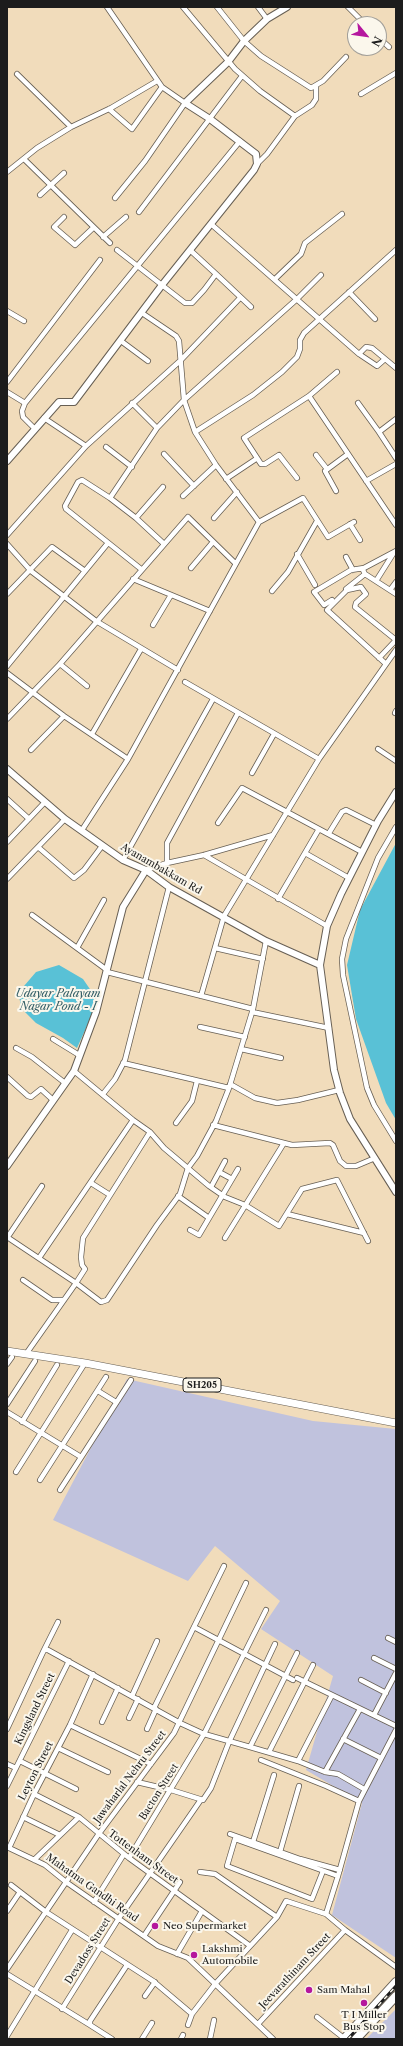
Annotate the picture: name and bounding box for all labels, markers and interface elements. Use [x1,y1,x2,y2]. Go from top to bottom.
north arrow [347,16,387,56]
text: N [368,34,385,49]
street label: Ayanambakkam Rd [118,841,204,897]
water label: Udayar Palayam Nagar Pond - I [16,987,100,1013]
road number: SH205 [183,1378,221,1392]
street label: Kingsland Street [12,1671,58,1747]
street label: Jawaharlal Nehru Street [91,1728,169,1826]
street label: Leyton Street [16,1740,56,1802]
street label: Bacton Street [137,1761,181,1823]
street label: Tottenham Street [106,1828,180,1886]
street label: Mahatma Gandhi Road [44,1852,140,1924]
street label: Devadoss Street [63,1916,113,1986]
place label: Neo Supermarket [163,1920,247,1932]
marker: Neo Supermarket [150,1921,160,1931]
street label: Jeevarathinam Street [257,1931,333,2011]
place label: Lakshmi Automobile [202,1943,258,1966]
marker: Lakshmi Automobile [189,1950,199,1960]
place label: Sam Mahal [317,1984,370,1996]
marker: Sam Mahal [304,1985,314,1995]
marker: T I Miller Bus Stop [359,1998,369,2008]
place label: T I Miller Bus Stop [341,2009,387,2032]

